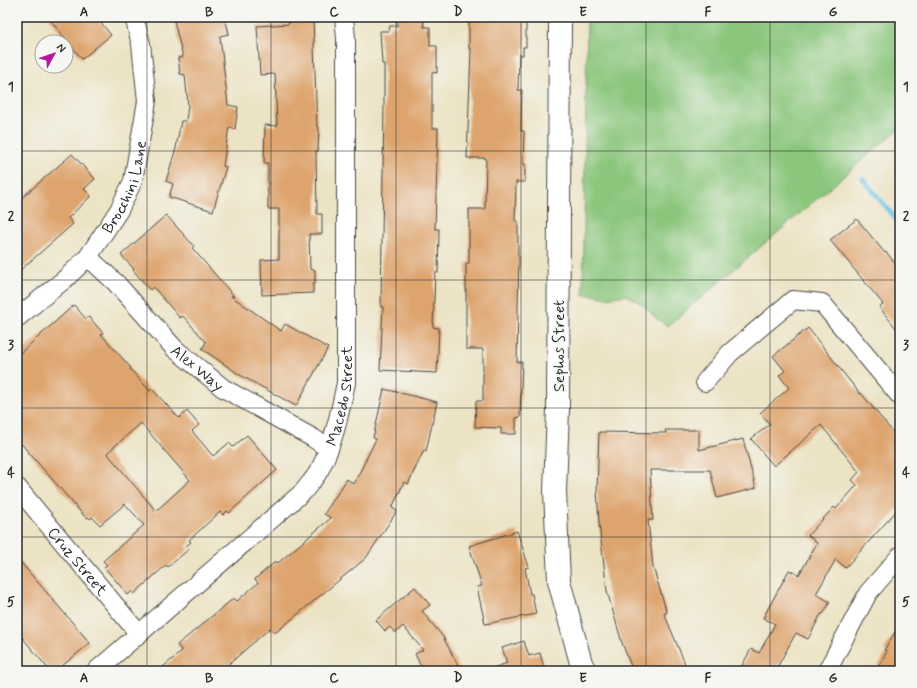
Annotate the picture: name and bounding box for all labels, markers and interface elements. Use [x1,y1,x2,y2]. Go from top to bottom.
text: A [80,4,88,21]
text: B [205,4,214,21]
text: C [329,4,339,21]
text: D [454,4,463,21]
text: E [579,4,587,21]
text: F [705,4,712,21]
text: G [829,4,838,21]
north arrow [34,34,74,74]
text: N [53,41,69,56]
text: 1 [8,79,14,96]
text: 1 [903,79,909,96]
street label: Brocchini Lane [97,139,152,238]
text: 2 [8,208,15,225]
text: 2 [903,208,910,225]
street label: Sephos Street [549,300,570,392]
text: 3 [8,337,14,354]
text: 3 [903,337,909,354]
street label: Alex Way [166,341,228,397]
street label: Macedo Street [322,345,358,449]
text: 4 [7,465,15,482]
text: 4 [902,465,910,482]
street label: Cruz Street [42,523,112,601]
text: 5 [7,594,15,611]
text: 5 [902,594,910,611]
text: A [80,670,88,687]
text: B [205,670,214,687]
text: C [329,670,339,687]
text: D [454,670,463,687]
text: E [579,670,587,687]
text: F [705,670,712,687]
text: G [829,670,838,687]

